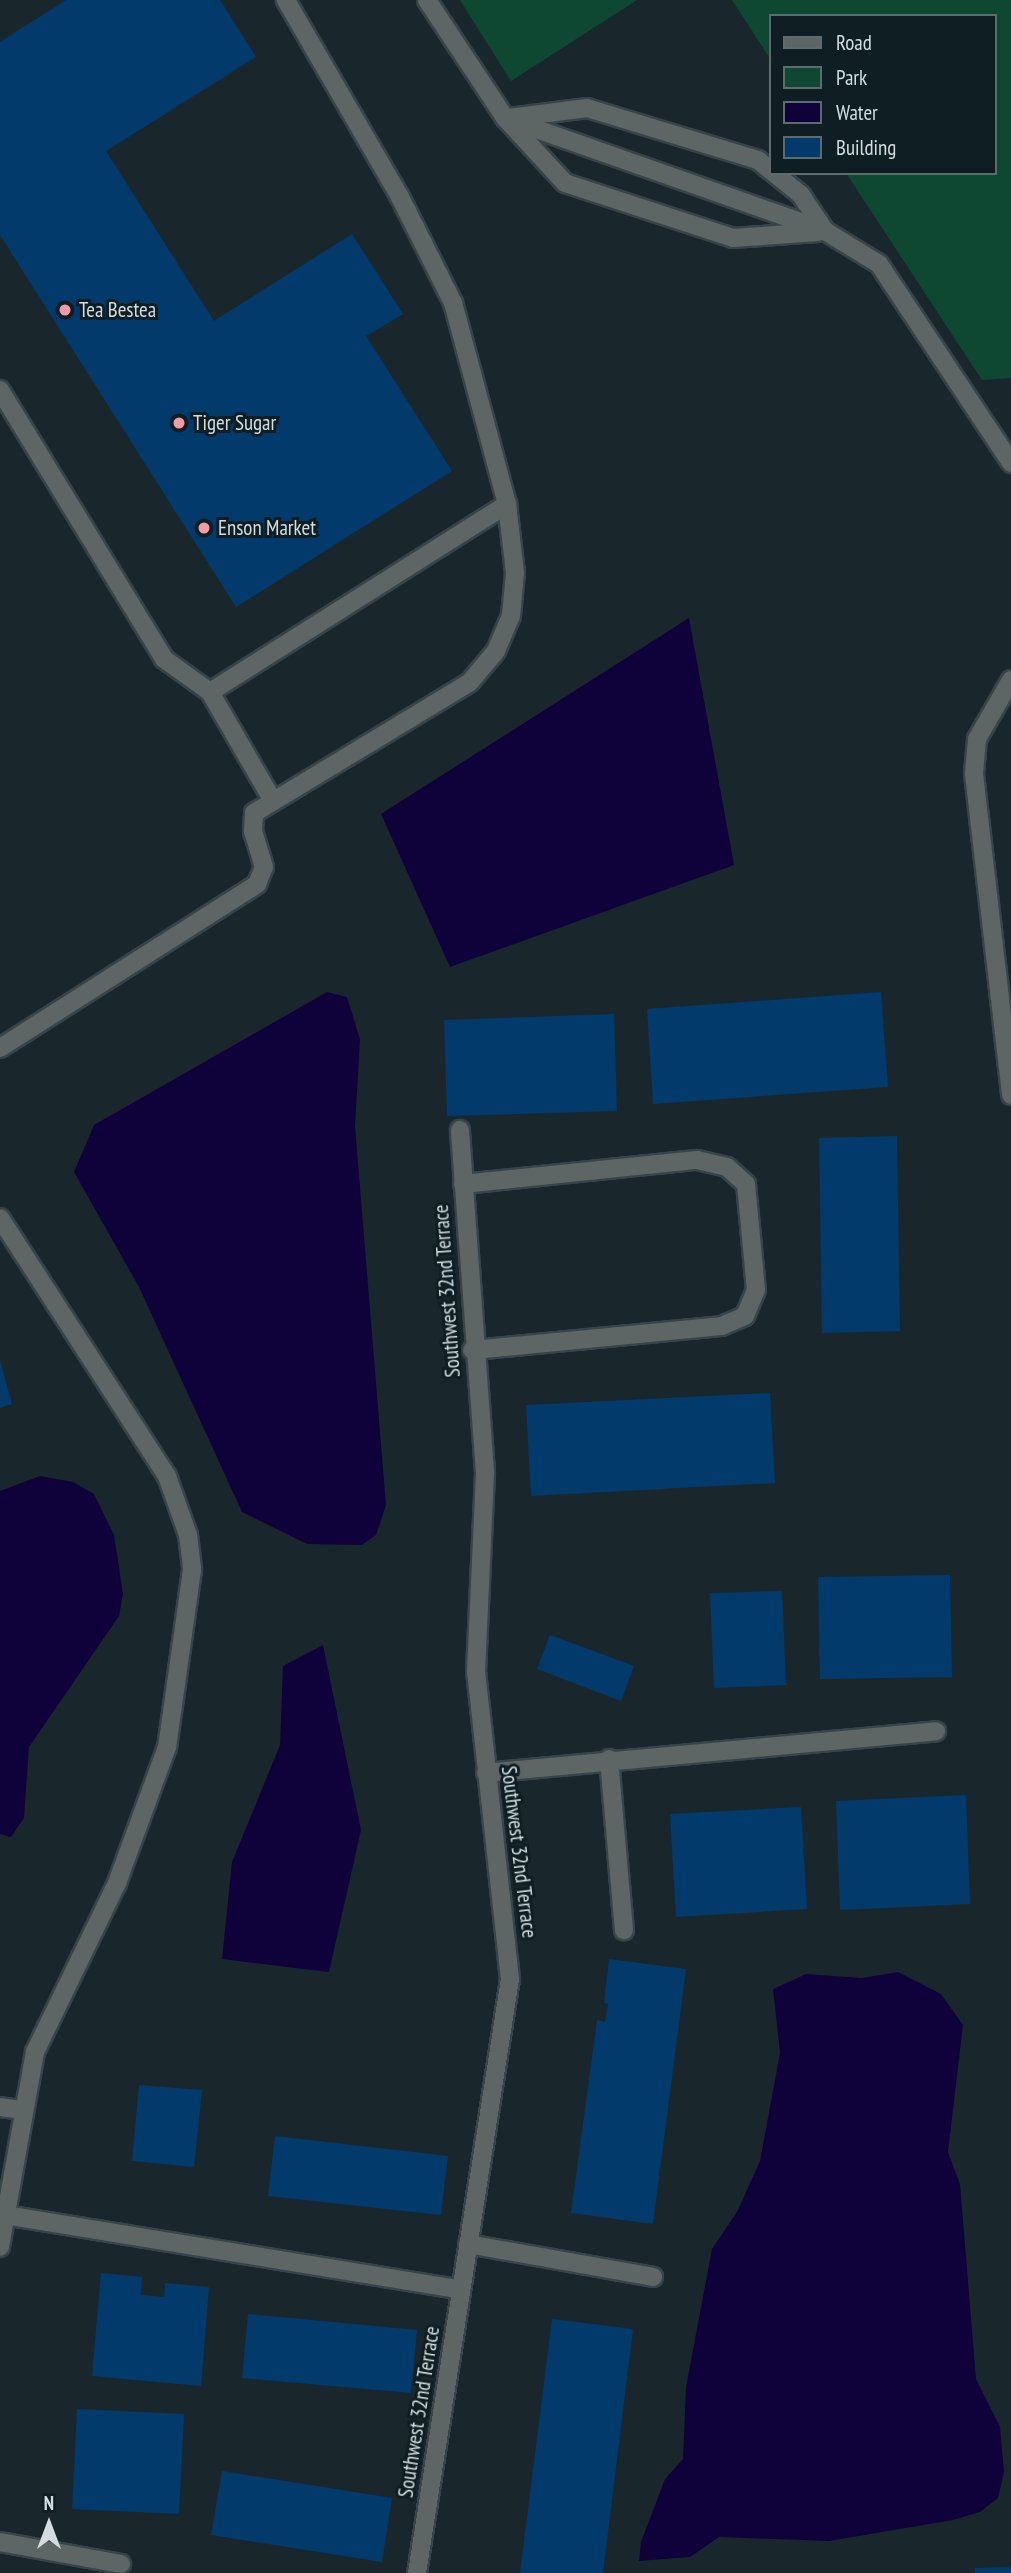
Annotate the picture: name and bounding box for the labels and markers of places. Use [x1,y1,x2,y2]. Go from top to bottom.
place label: Tea Bestea [79,297,156,323]
marker: Tea Bestea [57,302,73,318]
place label: Tiger Sugar [193,410,276,436]
marker: Tiger Sugar [171,415,187,431]
place label: Enson Market [218,515,316,541]
marker: Enson Market [196,520,212,536]

